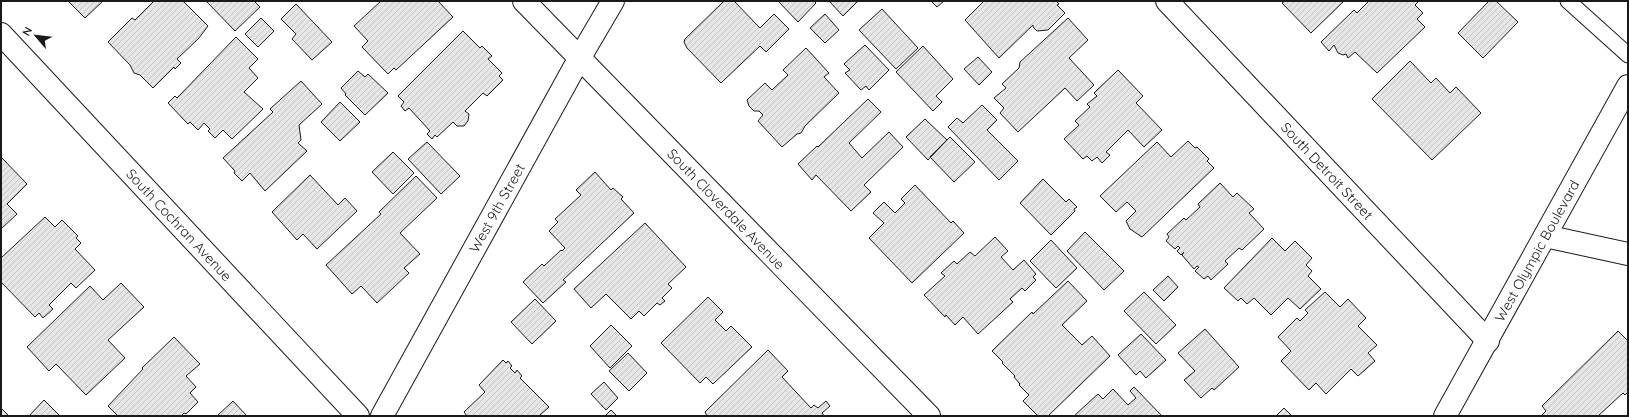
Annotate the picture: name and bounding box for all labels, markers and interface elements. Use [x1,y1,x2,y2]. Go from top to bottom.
north arrow [16,16,56,56]
text: N [19,24,35,38]
street label: South Detroit Street [1277,118,1377,224]
street label: South Cloverdale Avenue [663,145,789,273]
street label: West 9th Street [465,160,529,256]
street label: South Cochran Avenue [122,165,236,285]
street label: West Olympic Boulevard [1491,177,1583,325]

